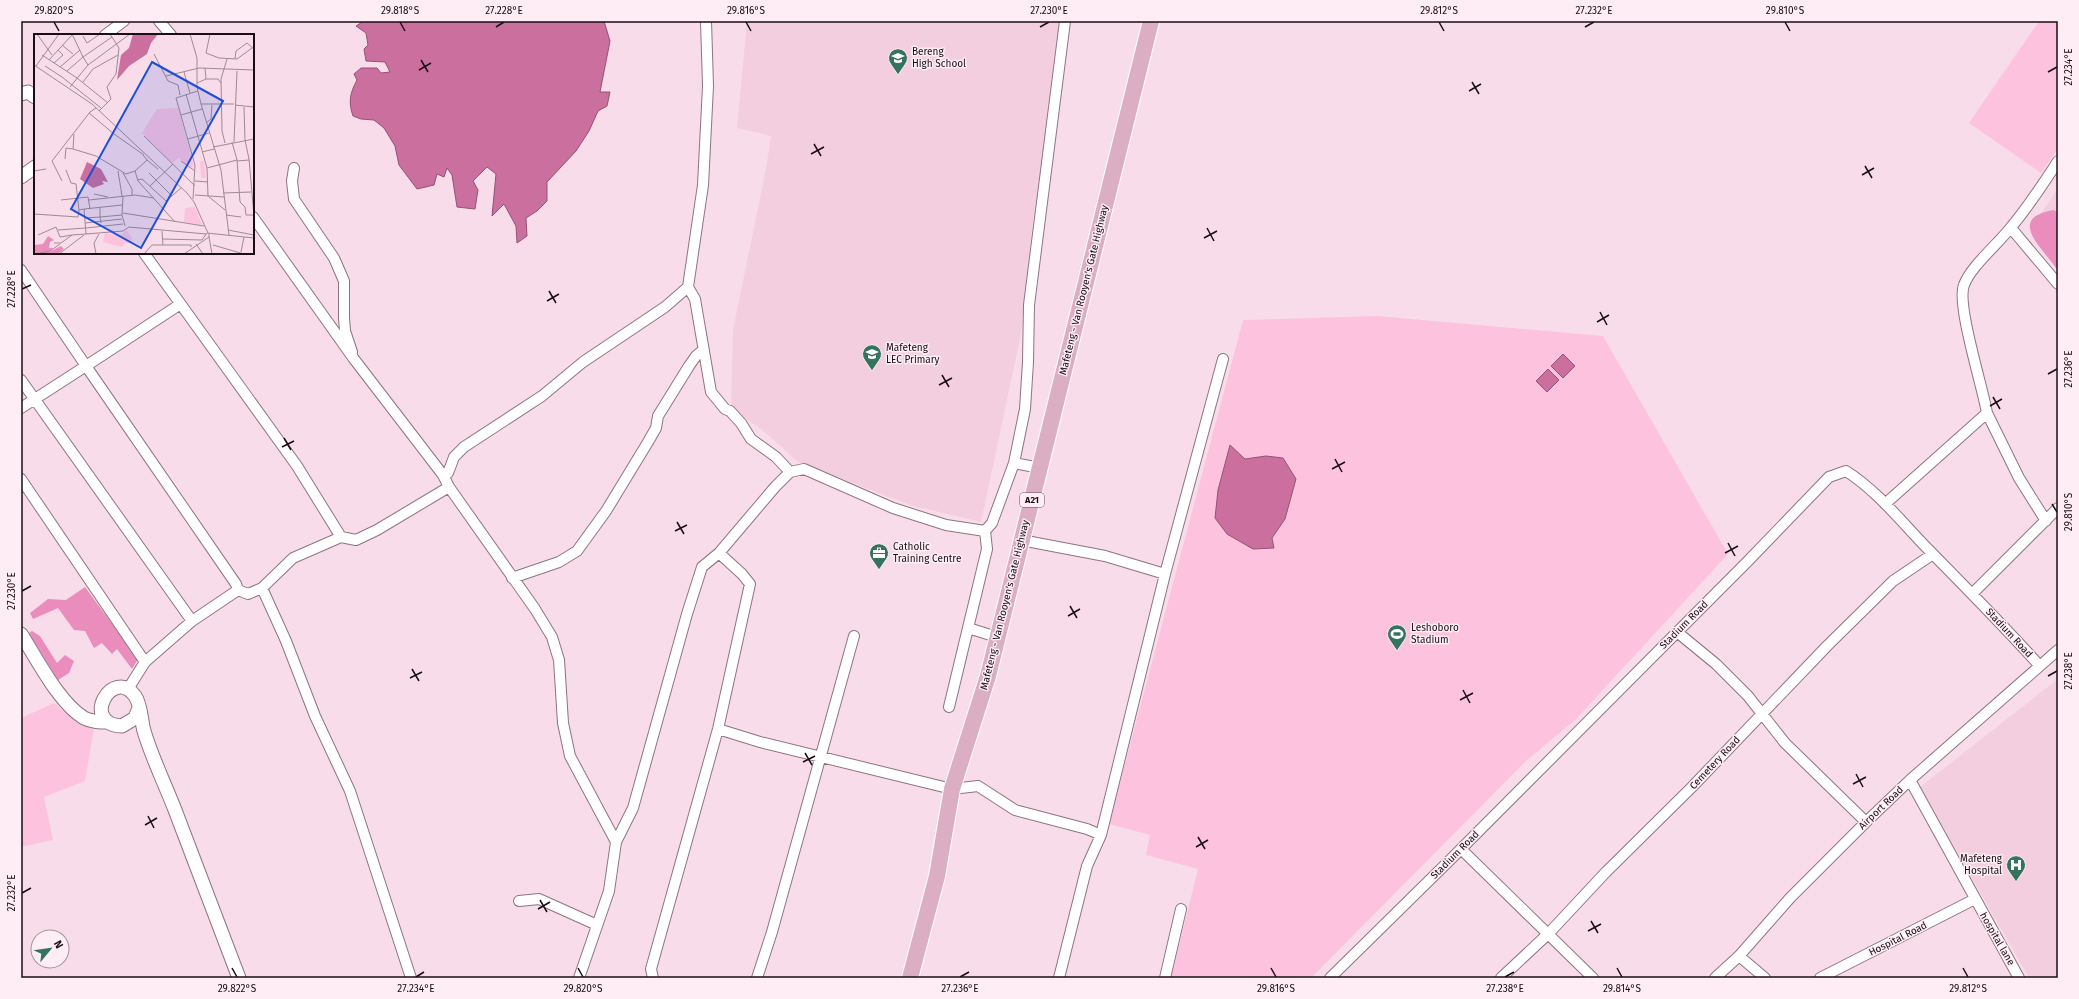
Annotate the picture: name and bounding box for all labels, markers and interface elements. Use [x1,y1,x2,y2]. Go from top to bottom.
text: 29.820°S [34,5,74,17]
text: 29.818°S [381,5,420,17]
text: 27.228°E [485,5,523,17]
text: 29.816°S [727,5,766,17]
text: 27.230°E [1030,5,1068,17]
text: 29.812°S [1420,5,1458,17]
text: 27.232°E [1575,5,1613,17]
text: 29.810°S [1766,5,1805,17]
inset map [34,34,254,254]
place label: Bereng High School [912,46,966,70]
school or university icon: Bereng High School [887,47,909,75]
text: 27.234°E [2063,48,2075,86]
street label: Mafeteng - Van Rooyen's Gate Highway [1057,204,1111,376]
text: 27.228°E [6,270,18,308]
place label: Mafeteng LEC Primary [886,342,940,366]
school or university icon: Mafeteng LEC Primary [861,343,883,371]
text: 27.236°E [2063,350,2075,388]
text: 29.810°S [2063,492,2075,531]
road number: A21 [1020,493,1044,507]
street label: Mafeteng - Van Rooyen's Gate Highway [978,519,1032,691]
place label: Catholic Training Centre [893,541,961,565]
office icon: Catholic Training Centre [868,542,890,570]
text: 27.230°E [6,572,18,610]
street label: Stadium Road [1657,598,1711,652]
street label: Stadium Road [1983,606,2035,660]
place label: Leshoboro Stadium [1411,622,1459,646]
sports icon: Leshoboro Stadium [1386,623,1408,651]
text: 27.238°E [2063,652,2075,690]
street label: Cemetery Road [1687,734,1743,792]
street label: Airport Road [1856,784,1906,832]
street label: Stadium Road [1428,828,1482,882]
place label: Mafeteng Hospital [1960,853,2003,877]
hospital icon: Mafeteng Hospital [2005,854,2027,882]
text: 27.232°E [6,874,18,912]
street label: hospital lane [1977,910,2017,968]
street label: Hospital Road [1867,919,1929,959]
north arrow [30,929,70,969]
text: N [51,938,66,951]
text: 29.822°S [218,983,257,995]
text: 27.234°E [397,983,435,995]
text: 29.820°S [563,983,603,995]
text: 27.236°E [941,983,979,995]
text: 29.816°S [1257,983,1296,995]
text: 27.238°E [1486,983,1524,995]
text: 29.814°S [1603,983,1642,995]
text: 29.812°S [1949,983,1987,995]

